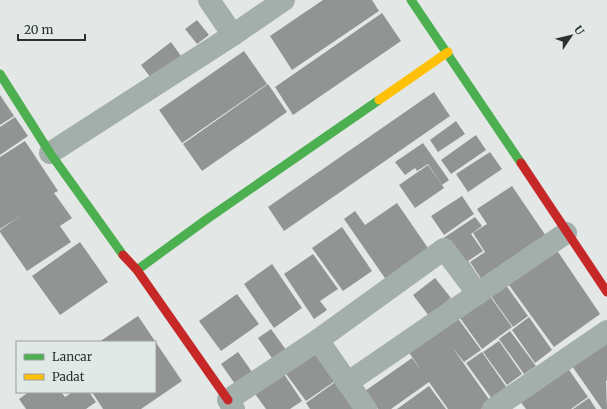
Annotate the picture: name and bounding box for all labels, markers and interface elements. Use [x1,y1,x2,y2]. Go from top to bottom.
scale bar [18,16,85,42]
north arrow [551,16,591,56]
text: 20 m [24,22,53,37]
text: U [571,23,588,38]
legend [16,341,156,393]
text: Lancar [52,349,93,364]
text: Padat [52,369,85,384]

